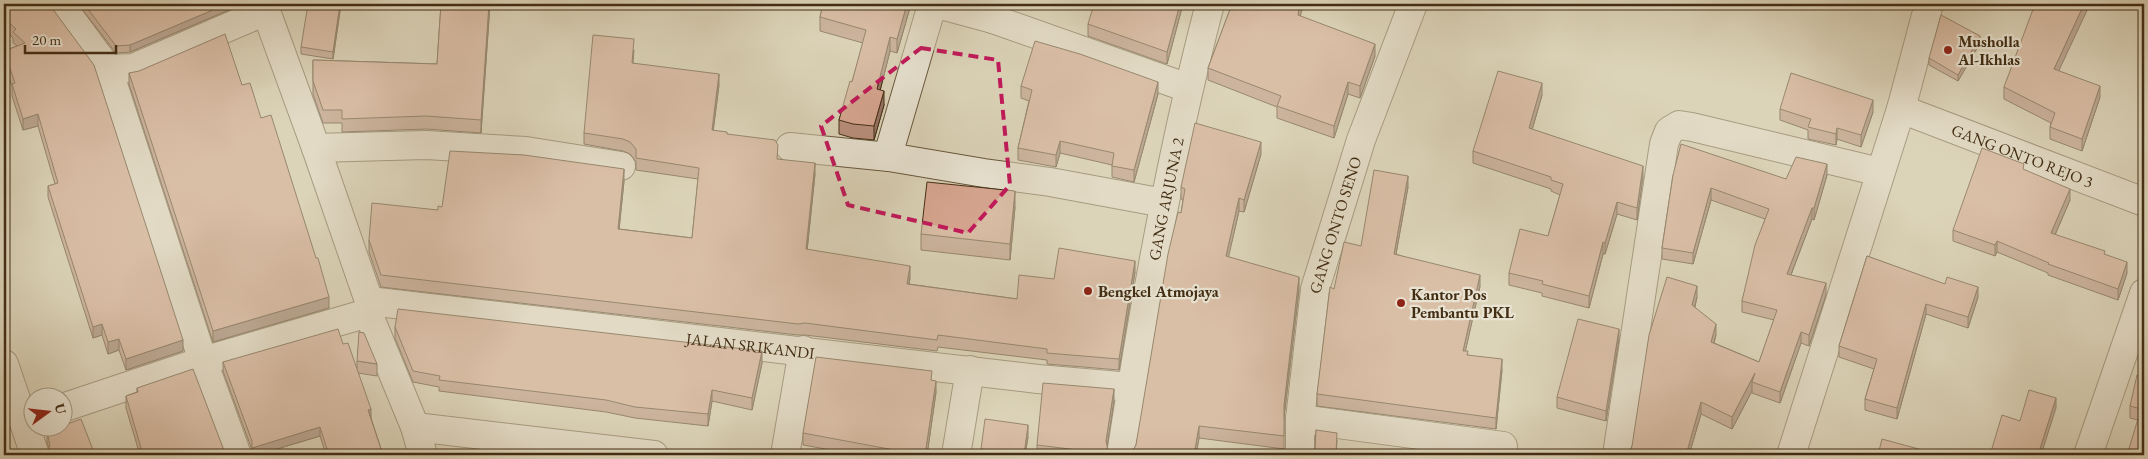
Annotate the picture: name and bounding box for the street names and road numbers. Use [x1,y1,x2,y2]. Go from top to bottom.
street label: GANG ONTO REJO 3 [1949,119,2097,192]
street label: GANG ARJUNA 2 [1143,135,1188,262]
street label: GANG ONTO SENO [1304,154,1366,296]
street label: JALAN SRIKANDI [683,327,816,363]

